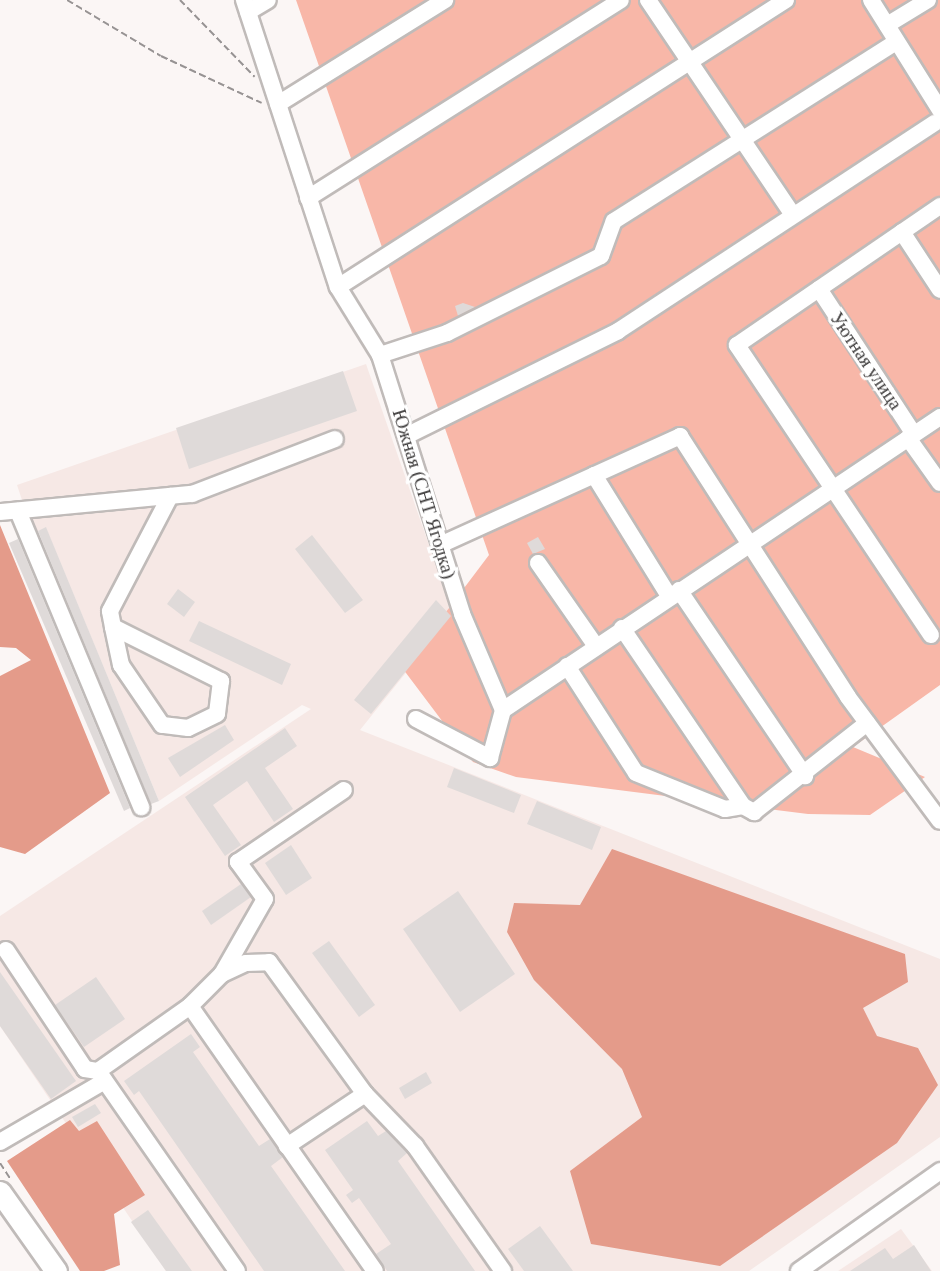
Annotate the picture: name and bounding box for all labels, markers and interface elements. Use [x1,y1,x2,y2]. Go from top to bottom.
street label: Уютная улица [825,308,907,414]
street label: Южная (СНТ Ягодка) [387,406,461,582]

